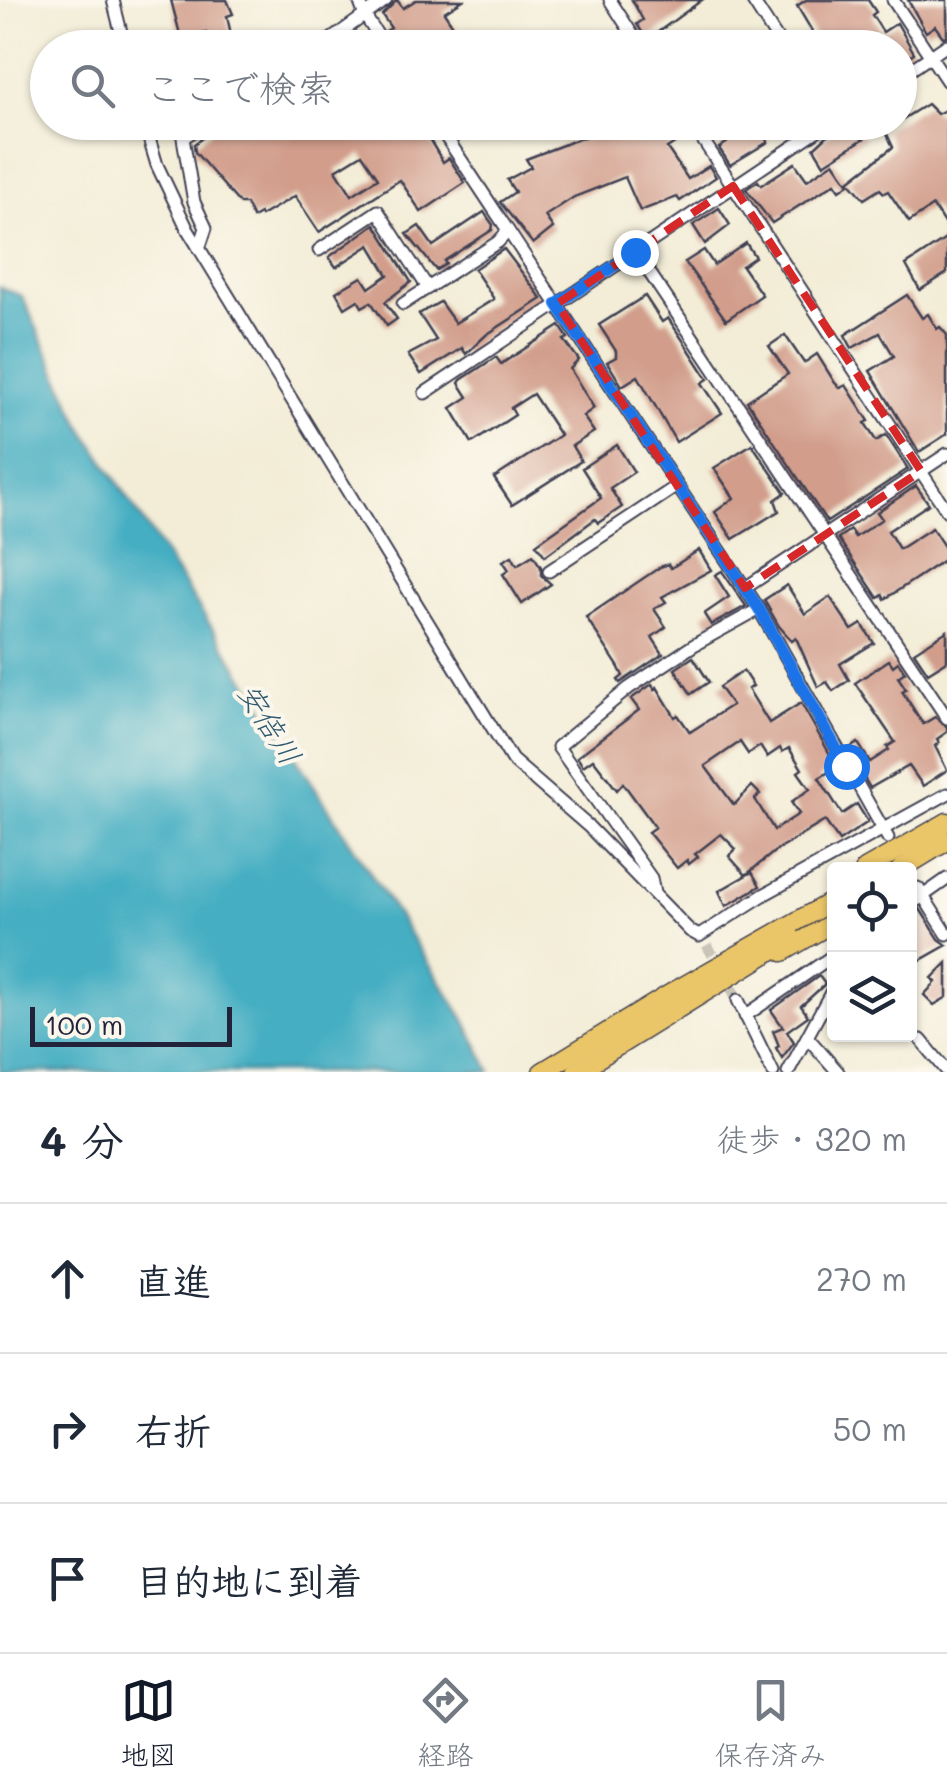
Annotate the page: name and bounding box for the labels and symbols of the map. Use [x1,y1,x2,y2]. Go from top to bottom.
route end [613,230,659,276]
water label: 安倍川 [230,674,312,772]
route start [824,744,870,790]
scale bar [30,1002,232,1046]

